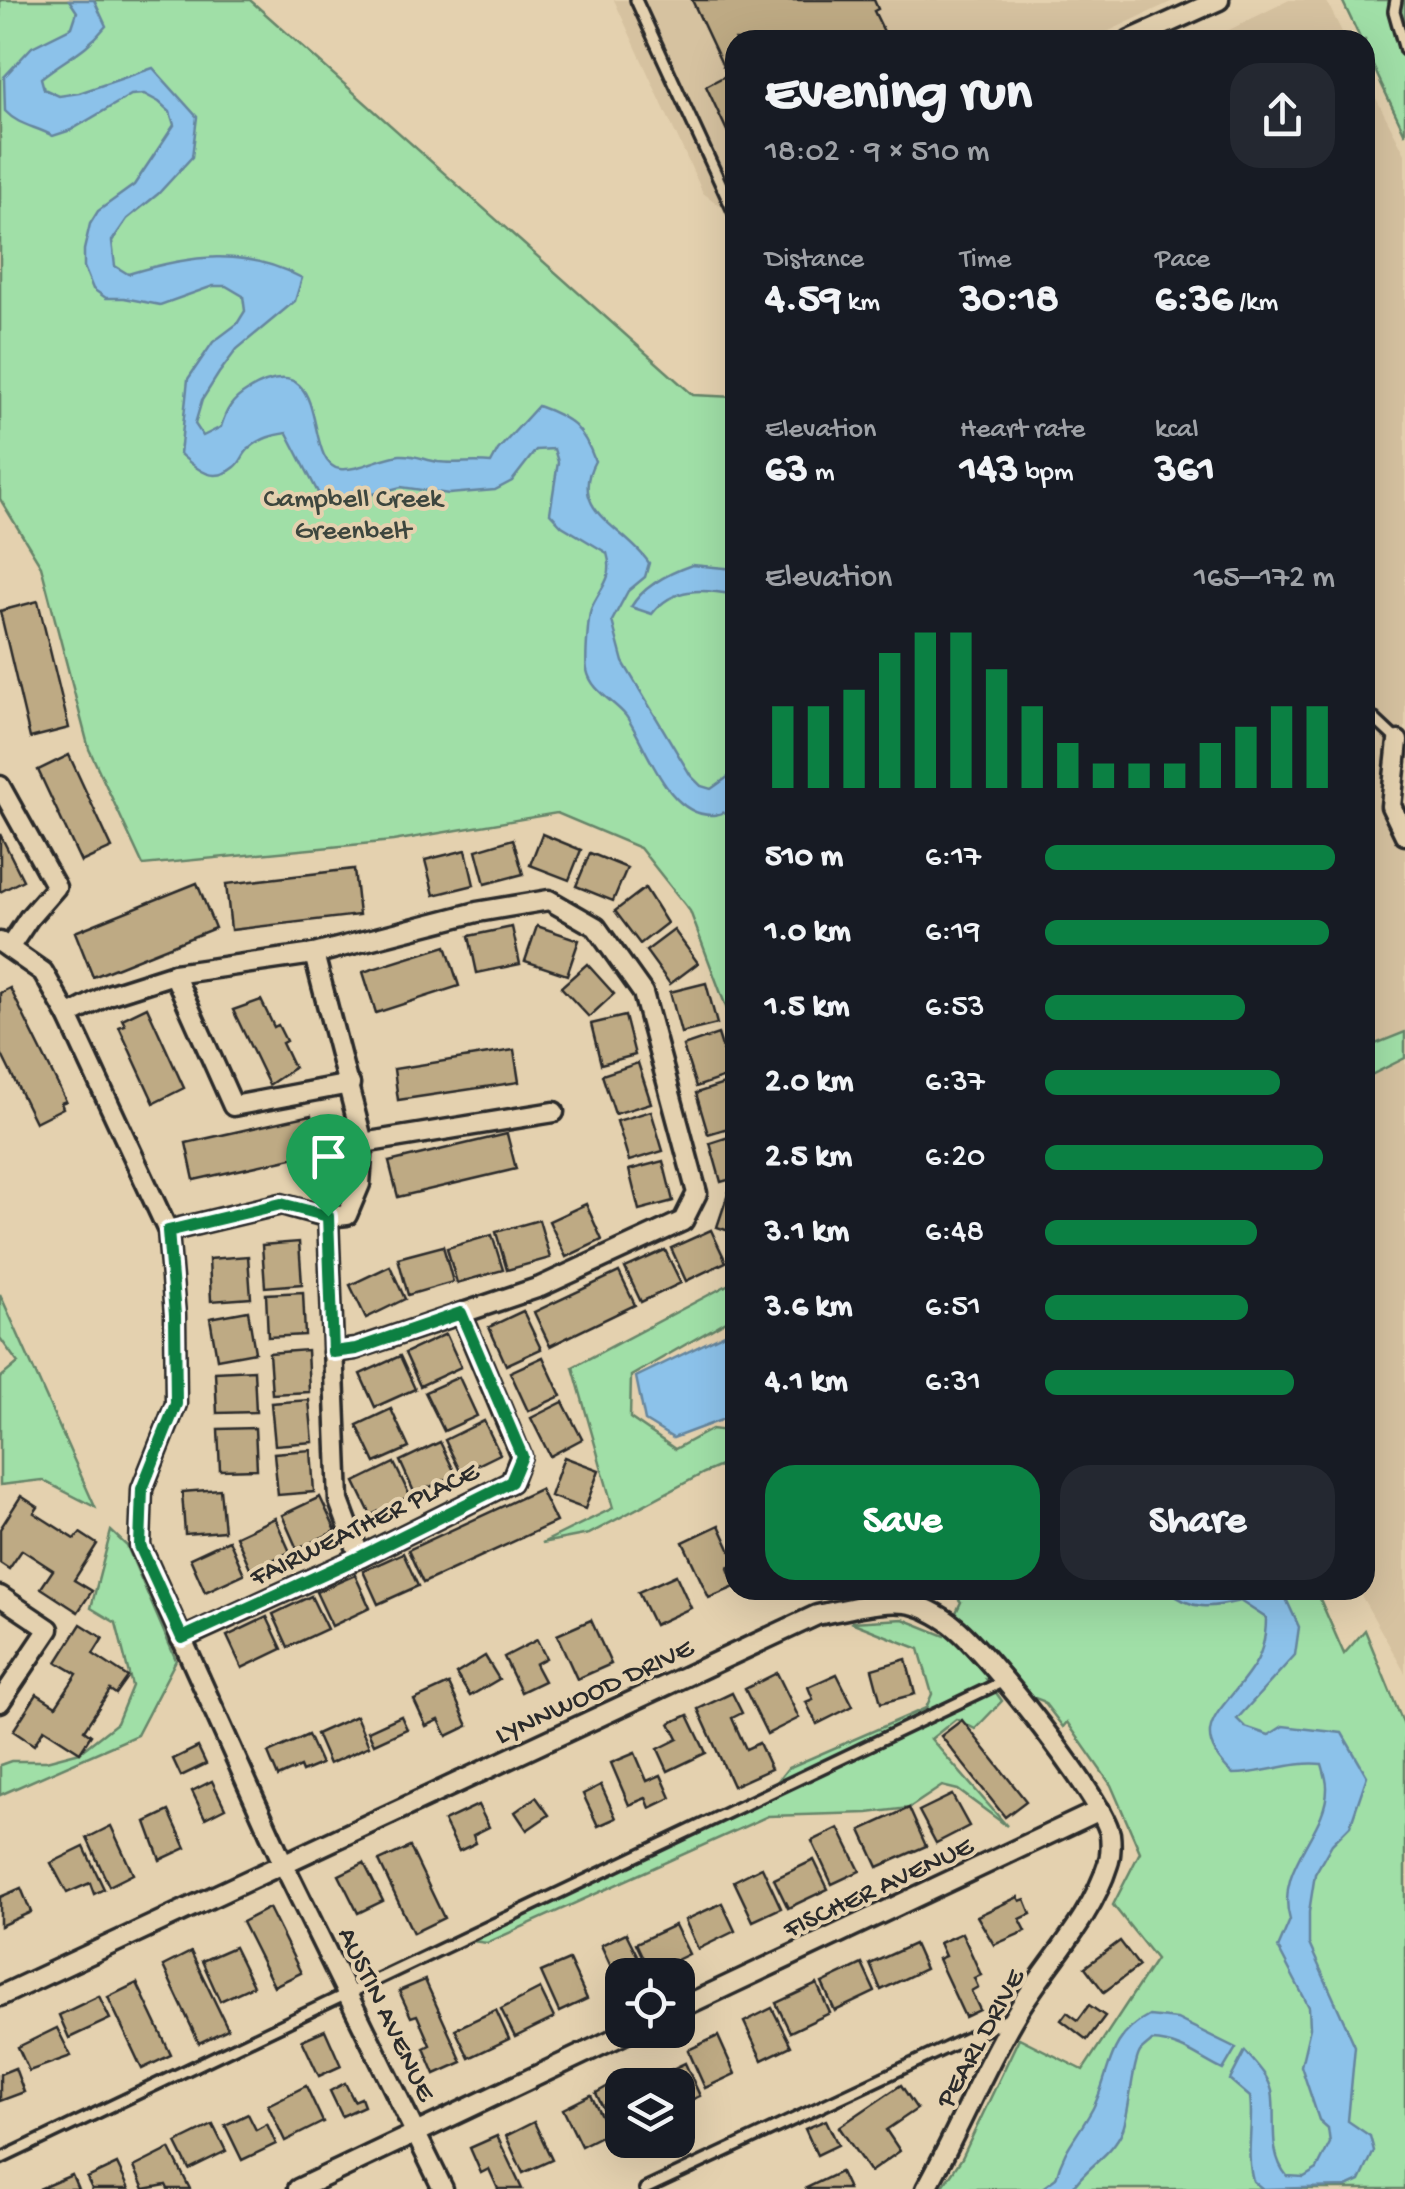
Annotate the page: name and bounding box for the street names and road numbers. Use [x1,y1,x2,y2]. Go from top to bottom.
street label: FAIRWEATHER PLACE [244,1456,486,1596]
street label: LYNNWOOD DRIVE [491,1632,701,1753]
street label: FISCHER AVENUE [778,1830,980,1948]
street label: AUSTIN AVENUE [329,1923,442,2109]
street label: PEARL DRIVE [930,1963,1034,2115]

